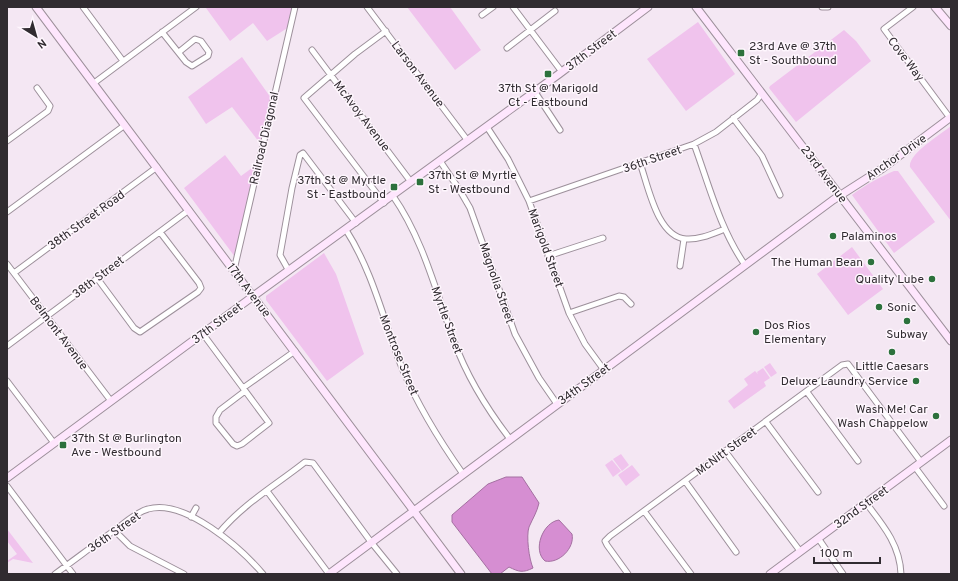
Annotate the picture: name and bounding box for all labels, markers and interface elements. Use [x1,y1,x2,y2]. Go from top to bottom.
north arrow [16,16,56,56]
street label: 37th Street [563,26,620,75]
street label: Cove Way [883,34,927,85]
text: N [34,35,49,51]
street label: Larson Avenue [387,38,447,111]
place label: 23rd Ave @ 37th St - Southbound [749,39,837,69]
marker: 23rd Ave @ 37th St - Southbound [736,48,746,58]
marker: 37th St @ Marigold Ct - Eastbound [543,69,553,79]
street label: McAvoy Avenue [329,78,393,155]
place label: 37th St @ Marigold Ct - Eastbound [498,81,598,111]
street label: Railroad Diagonal [246,90,283,186]
street label: Anchor Drive [863,131,930,185]
street label: 36th Street [621,142,684,177]
street label: 23rd Avenue [796,143,850,207]
place label: 37th St @ Myrtle St - Westbound [428,168,517,198]
place label: 37th St @ Myrtle St - Eastbound [297,173,386,203]
marker: 37th St @ Myrtle St - Westbound [415,177,425,187]
marker: 37th St @ Myrtle St - Eastbound [389,182,399,192]
street label: 38th Street Road [45,187,128,254]
street label: Marigold Street [523,207,567,290]
place label: Palaminos [841,229,897,245]
marker: Palaminos [828,231,838,241]
street label: Magnolia Street [475,241,517,326]
street label: 38th Street [69,253,128,303]
place label: The Human Bean [771,255,863,271]
marker: The Human Bean [866,257,876,267]
street label: 17th Avenue [223,260,274,321]
place label: Quality Lube [856,272,924,288]
marker: Quality Lube [927,274,937,284]
street label: Myrtle Street [426,284,466,356]
street label: Belmont Avenue [25,294,91,374]
street label: 37th Street [189,299,246,348]
place label: Sonic [887,300,916,316]
marker: Sonic [874,302,884,312]
street label: Montrose Street [375,313,422,398]
marker: Subway [902,316,912,326]
place label: Dos Rios Elementary [764,318,826,348]
marker: Dos Rios Elementary [751,327,761,337]
place label: Subway [886,327,928,343]
marker: Little Caesars [887,347,897,357]
place label: Little Caesars [855,359,929,375]
street label: 34th Street [555,360,614,409]
place label: Deluxe Laundry Service [781,374,908,390]
marker: Deluxe Laundry Service [911,376,921,386]
place label: Wash Me! Car Wash Chappelow [837,402,928,432]
marker: Wash Me! Car Wash Chappelow [931,411,941,421]
street label: McNitt Street [693,424,760,479]
place label: 37th St @ Burlington Ave - Westbound [71,431,182,461]
marker: 37th St @ Burlington Ave - Westbound [58,440,68,450]
street label: 32nd Street [831,483,892,533]
street label: 36th Street [85,509,144,557]
scale bar [814,539,880,565]
text: 100 m [820,546,853,562]

